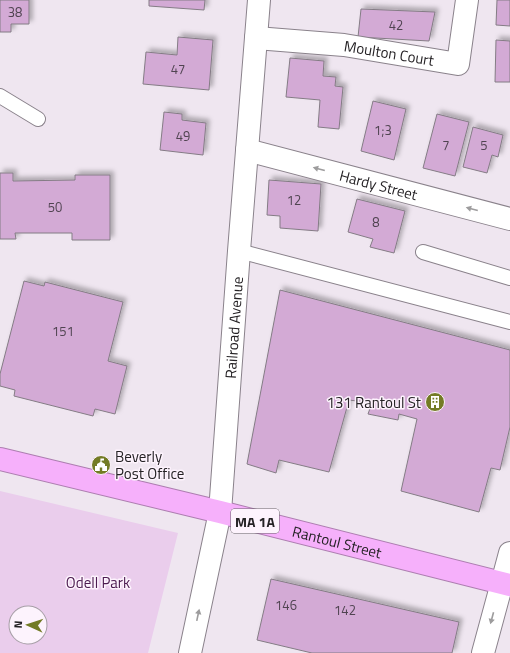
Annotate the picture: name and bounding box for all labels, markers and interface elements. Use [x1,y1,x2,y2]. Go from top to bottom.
house number: 38 [8,2,22,22]
house number: 42 [389,15,403,35]
street label: Moulton Court [342,34,437,71]
house number: 47 [171,59,185,79]
house number: 1;3 [374,120,392,140]
house number: 49 [176,126,190,146]
house number: 7 [442,135,450,155]
house number: 5 [480,135,488,155]
street label: Hardy Street [337,163,421,206]
one-way arrow [313,166,325,172]
house number: 12 [287,190,301,210]
house number: 50 [48,197,62,217]
one-way arrow [466,206,479,212]
house number: 8 [372,212,380,232]
street label: Railroad Avenue [218,276,249,379]
house number: 151 [52,321,74,341]
place label: 131 Rantoul St [327,391,422,414]
building icon: 131 Rantoul St [424,391,446,413]
place label: Beverly Post Office [115,445,184,485]
public building icon: Beverly Post Office [90,454,112,476]
road number: MA 1A [231,509,279,533]
street label: Rantoul Street [290,519,385,564]
park label: Odell Park [66,571,130,594]
house number: 146 [275,595,297,615]
house number: 142 [334,600,356,620]
north arrow [8,605,48,645]
one-way arrow [195,609,201,621]
one-way arrow [489,612,495,624]
text: N [10,620,26,629]

